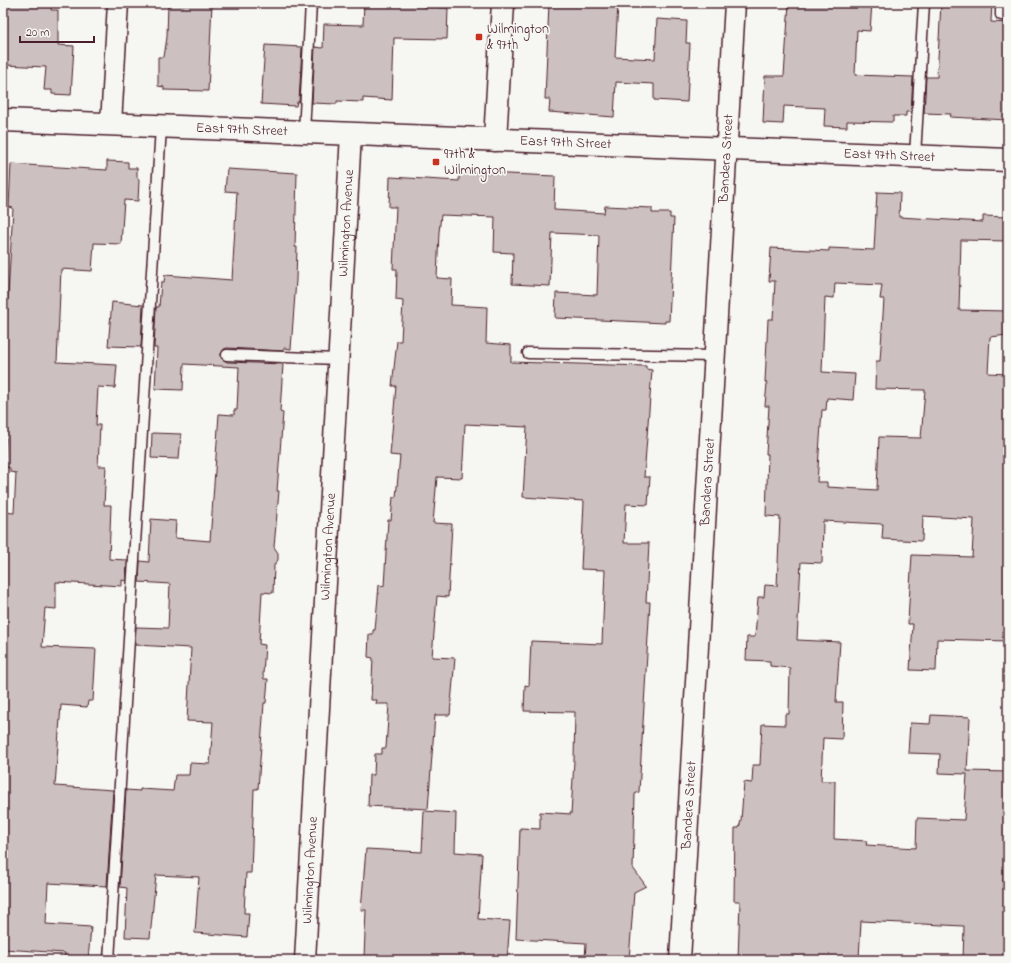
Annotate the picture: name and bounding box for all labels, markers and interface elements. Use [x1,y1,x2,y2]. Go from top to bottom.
scale bar [20,18,94,44]
place label: Wilmington & 97th [487,19,549,56]
text: 20 m [26,24,49,42]
marker: Wilmington & 97th [474,32,484,42]
street label: Bandera Street [713,113,739,204]
street label: East 97th Street [196,117,288,142]
street label: East 97th Street [519,130,612,155]
street label: East 97th Street [843,143,936,168]
place label: 97th & Wilmington [444,144,506,182]
marker: 97th & Wilmington [431,157,441,167]
street label: Wilmington Avenue [333,168,360,277]
street label: Bandera Street [694,437,721,528]
street label: Wilmington Avenue [315,492,342,601]
street label: Bandera Street [676,760,702,851]
street label: Wilmington Avenue [297,815,324,924]

